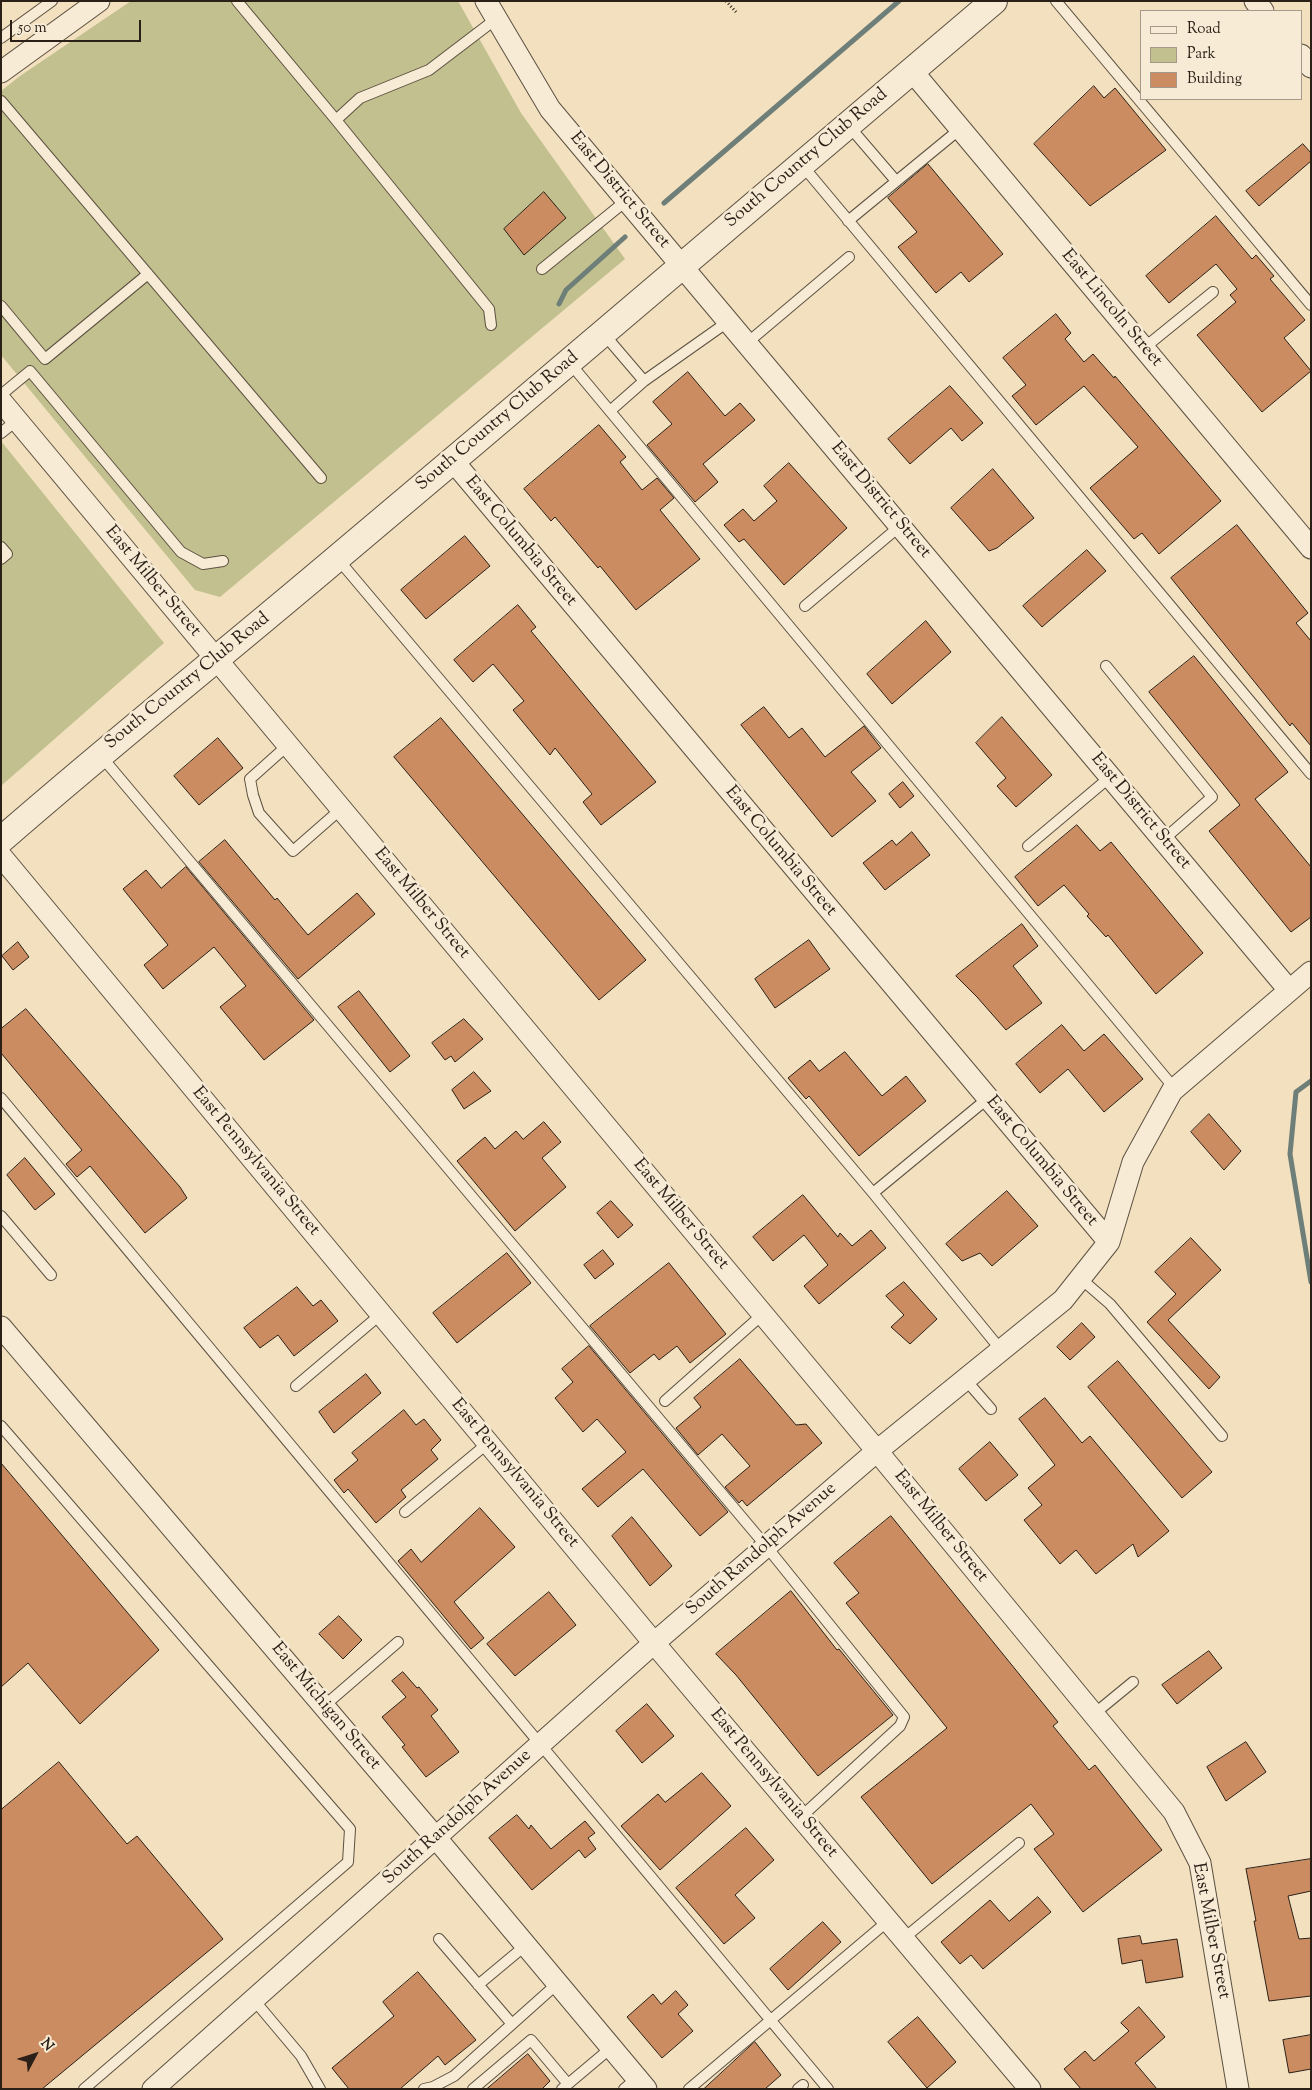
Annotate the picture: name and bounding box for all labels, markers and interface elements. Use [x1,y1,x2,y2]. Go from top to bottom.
scale bar [12,10,144,42]
legend [1140,10,1302,100]
text: 50 m [18,18,47,39]
text: Road [1187,19,1221,40]
text: Park [1187,44,1216,65]
text: Building [1187,69,1242,90]
street label: South Country Club Road [721,85,893,233]
street label: East District Street [564,128,674,254]
street label: East Lincoln Street [1056,246,1166,372]
street label: South Country Club Road [412,348,584,496]
street label: East District Street [825,438,935,564]
street label: East Columbia Street [459,472,581,612]
street label: East Milber Street [99,522,205,642]
street label: South Country Club Road [101,609,275,755]
street label: East District Street [1085,749,1195,875]
street label: East Columbia Street [719,782,841,922]
street label: East Milber Street [368,844,474,964]
street label: East Pennsylvania Street [186,1083,324,1241]
street label: East Columbia Street [980,1092,1102,1232]
street label: East Milber Street [627,1155,733,1275]
street label: East Pennsylvania Street [445,1395,583,1553]
street label: East Milber Street [888,1466,992,1588]
street label: South Randolph Avenue [682,1479,842,1621]
street label: East Michigan Street [265,1639,385,1775]
street label: East Pennsylvania Street [704,1705,842,1863]
street label: South Randolph Avenue [379,1746,537,1890]
street label: East Milber Street [1186,1861,1234,2001]
north arrow [10,2030,60,2080]
text: N [35,2035,58,2056]

